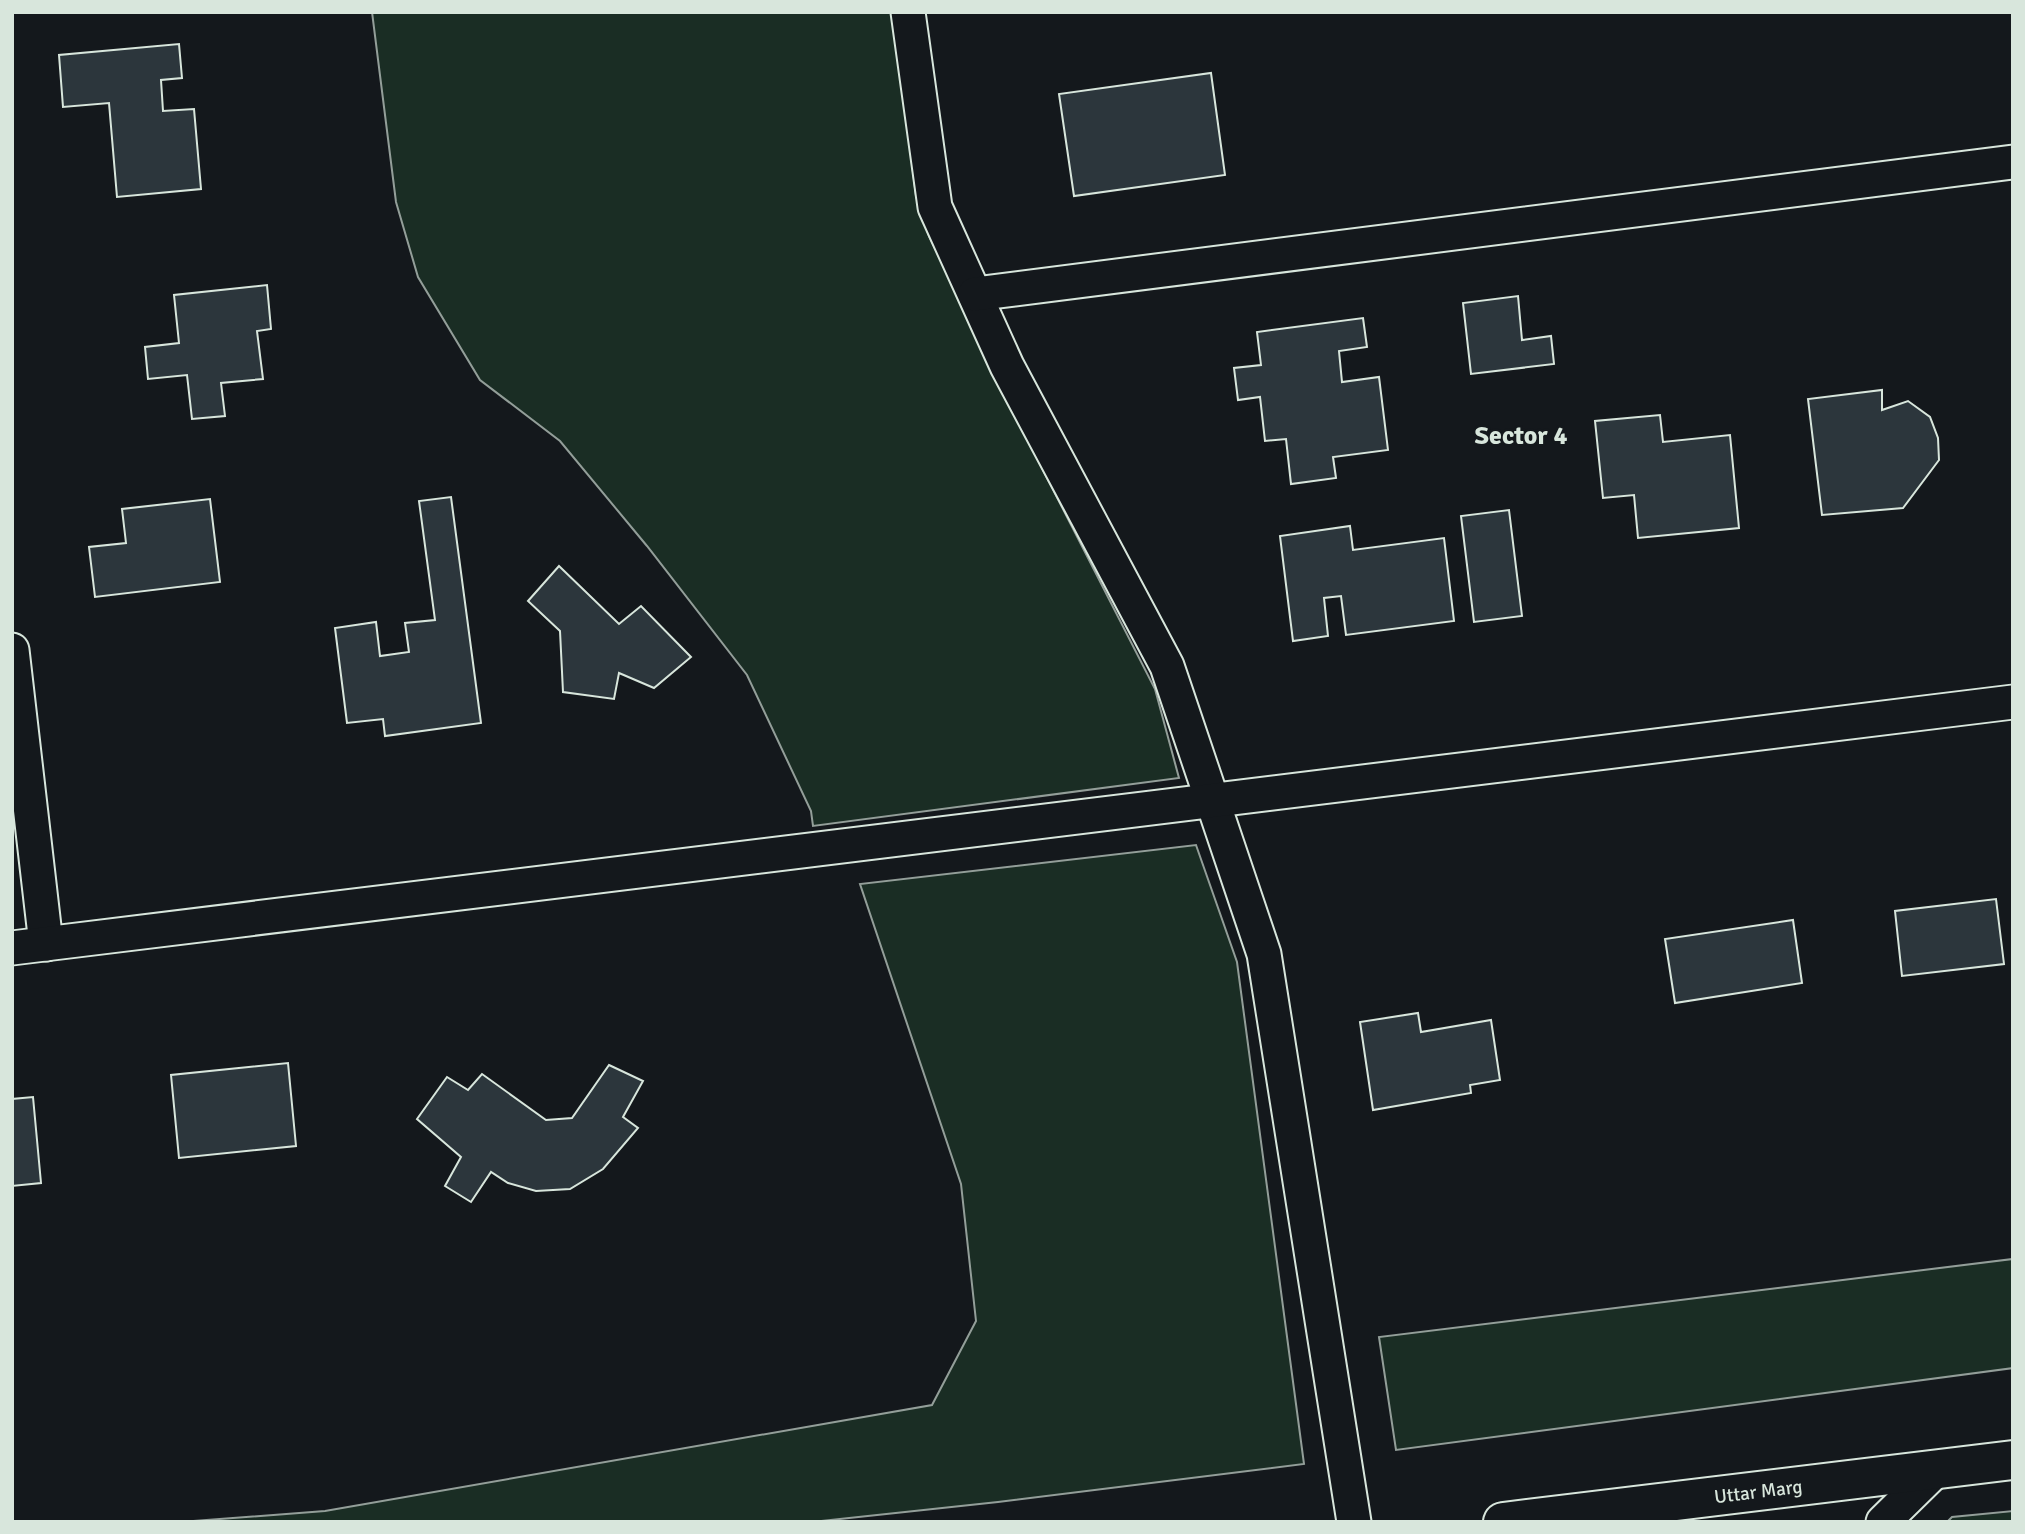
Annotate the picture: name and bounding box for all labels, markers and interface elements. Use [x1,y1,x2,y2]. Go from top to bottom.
district label: Sector 4 [1475,420,1567,452]
street label: Uttar Marg [1713,1475,1804,1509]

